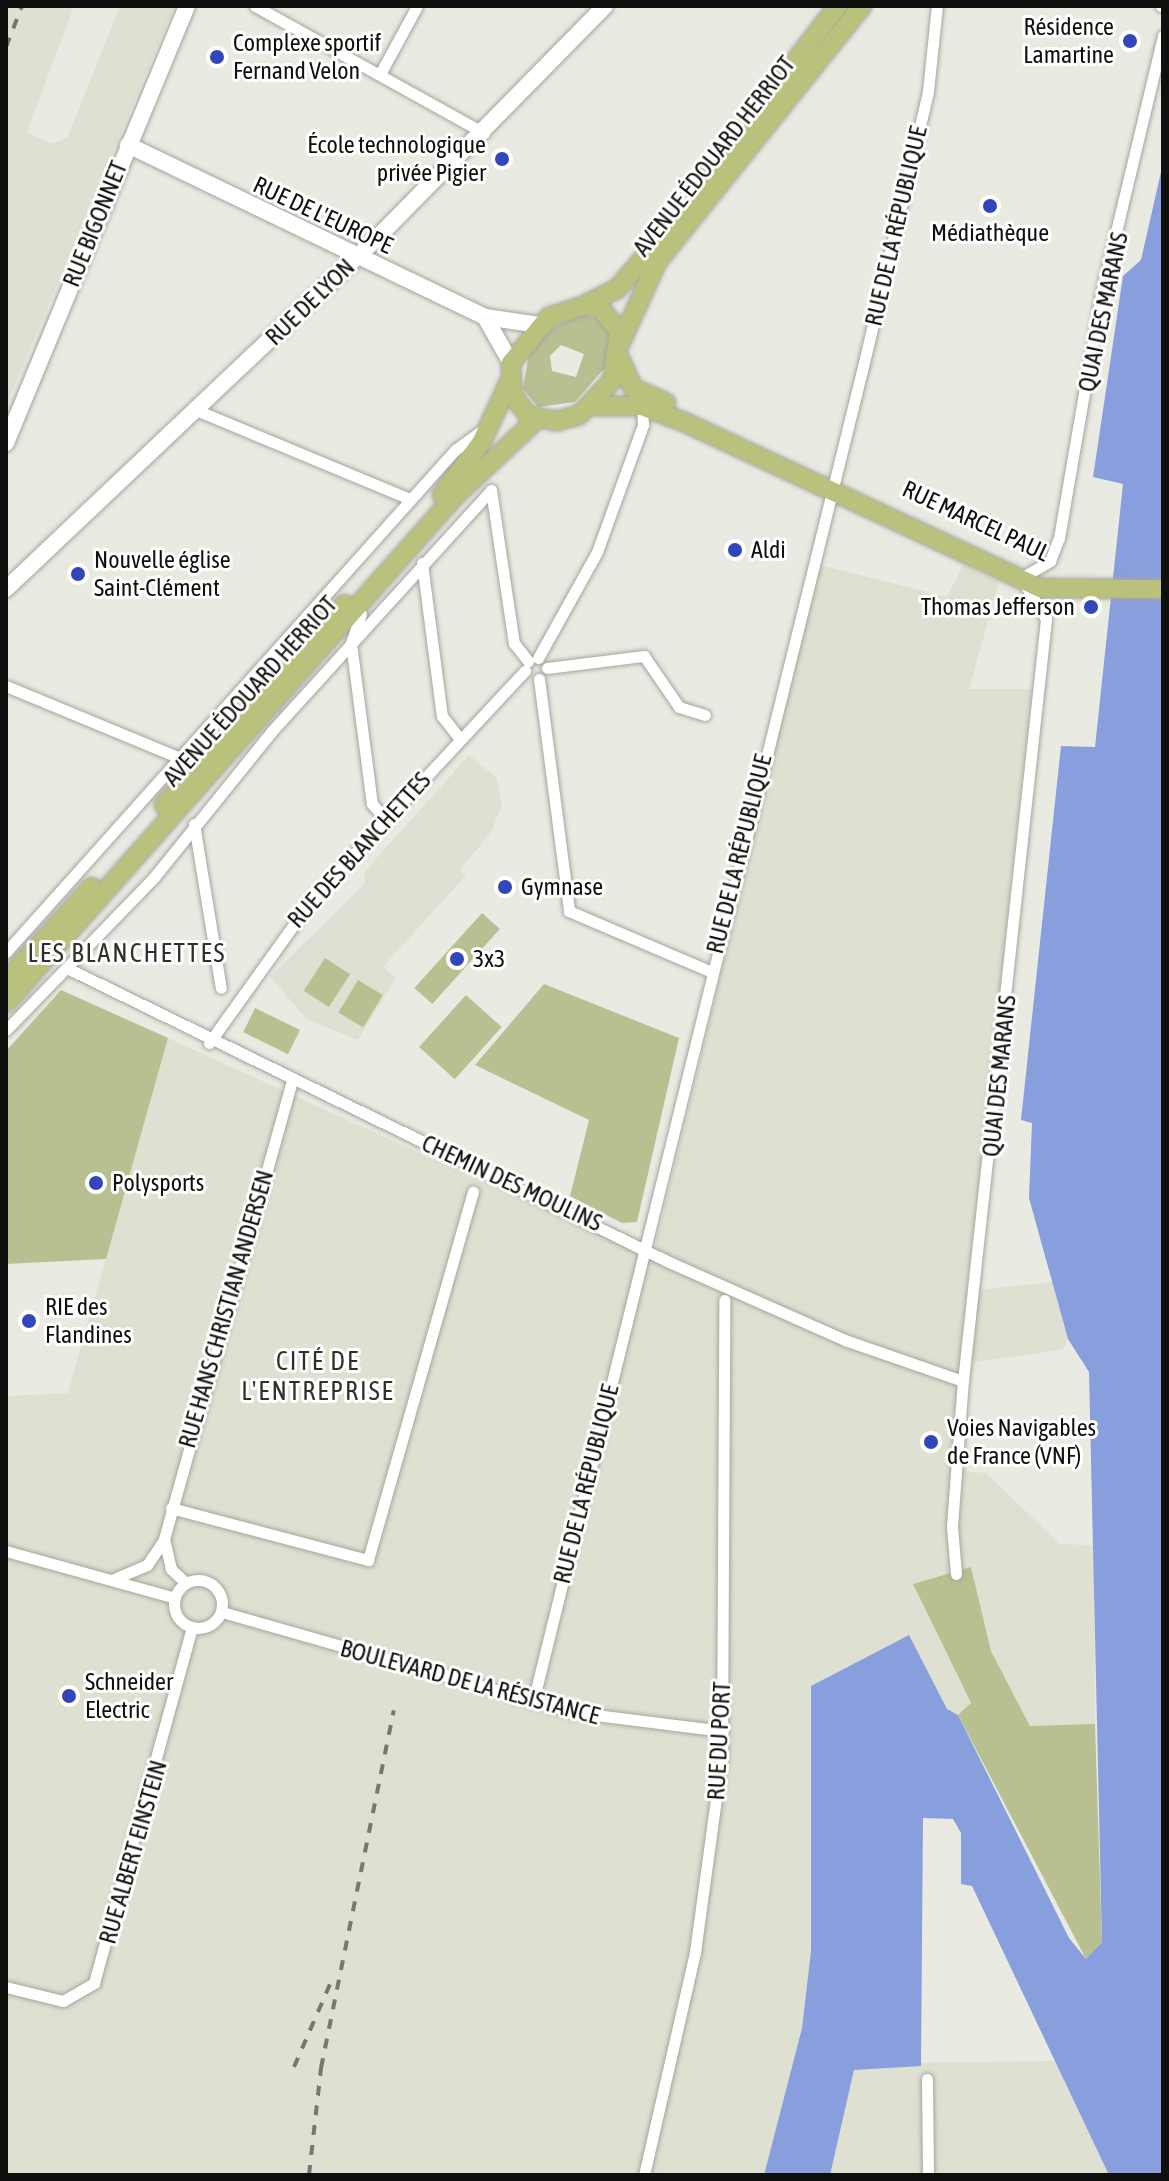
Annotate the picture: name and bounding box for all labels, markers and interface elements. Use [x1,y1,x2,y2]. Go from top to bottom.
place label: Résidence Lamartine [1023,13,1114,69]
place label: Complexe sportif Fernand Velon [233,29,381,85]
marker: Résidence Lamartine [1121,32,1139,50]
marker: Complexe sportif Fernand Velon [208,48,226,66]
street label: AVENUE ÉDOUARD HERRIOT [627,50,801,262]
street label: RUE DE LA RÉPUBLIQUE [859,123,933,329]
place label: École technologique privée Pigier [307,131,486,187]
marker: École technologique privée Pigier [493,150,511,168]
street label: RUE BIGONNET [57,157,133,291]
street label: RUE DE L'EUROPE [249,170,397,260]
marker: Médiathèque [981,197,999,215]
place label: Médiathèque [931,219,1049,247]
street label: QUAI DES MARANS [1072,230,1134,394]
street label: RUE DE LYON [260,253,360,351]
street label: RUE MARCEL PAUL [898,474,1054,568]
place label: Aldi [751,536,786,564]
marker: Aldi [726,541,744,559]
place label: Nouvelle église Saint-Clément [94,546,231,602]
marker: Nouvelle église Saint-Clément [69,565,87,583]
street label: AVENUE ÉDOUARD HERRIOT [157,590,343,792]
place label: Thomas Jefferson [921,593,1075,621]
marker: Thomas Jefferson [1082,598,1100,616]
street label: RUE DE LA RÉPUBLIQUE [700,751,778,957]
street label: RUE DES BLANCHETTES [282,766,436,934]
place label: Gymnase [521,873,603,901]
marker: Gymnase [496,878,514,896]
district label: LES BLANCHETTES [28,938,226,970]
place label: 3x3 [473,945,505,973]
marker: 3x3 [448,950,466,968]
street label: QUAI DES MARANS [976,994,1022,1158]
street label: CHEMIN DES MOULINS [417,1129,607,1237]
street label: RUE HANS CHRISTIAN ANDERSEN [172,1167,280,1451]
place label: Polysports [112,1169,204,1197]
marker: Polysports [87,1174,105,1192]
place label: RIE des Flandines [45,1293,132,1349]
marker: RIE des Flandines [20,1312,38,1330]
district label: CITÉ DE L'ENTREPRISE [241,1346,395,1408]
street label: RUE DE LA RÉPUBLIQUE [547,1381,625,1587]
place label: Voies Navigables de France (VNF) [947,1414,1096,1470]
marker: Voies Navigables de France (VNF) [922,1433,940,1451]
street label: BOULEVARD DE LA RÉSISTANCE [337,1634,603,1730]
place label: Schneider Electric [85,1668,173,1724]
street label: RUE DU PORT [702,1681,736,1801]
marker: Schneider Electric [60,1687,78,1705]
street label: RUE ALBERT EINSTEIN [93,1757,173,1947]

